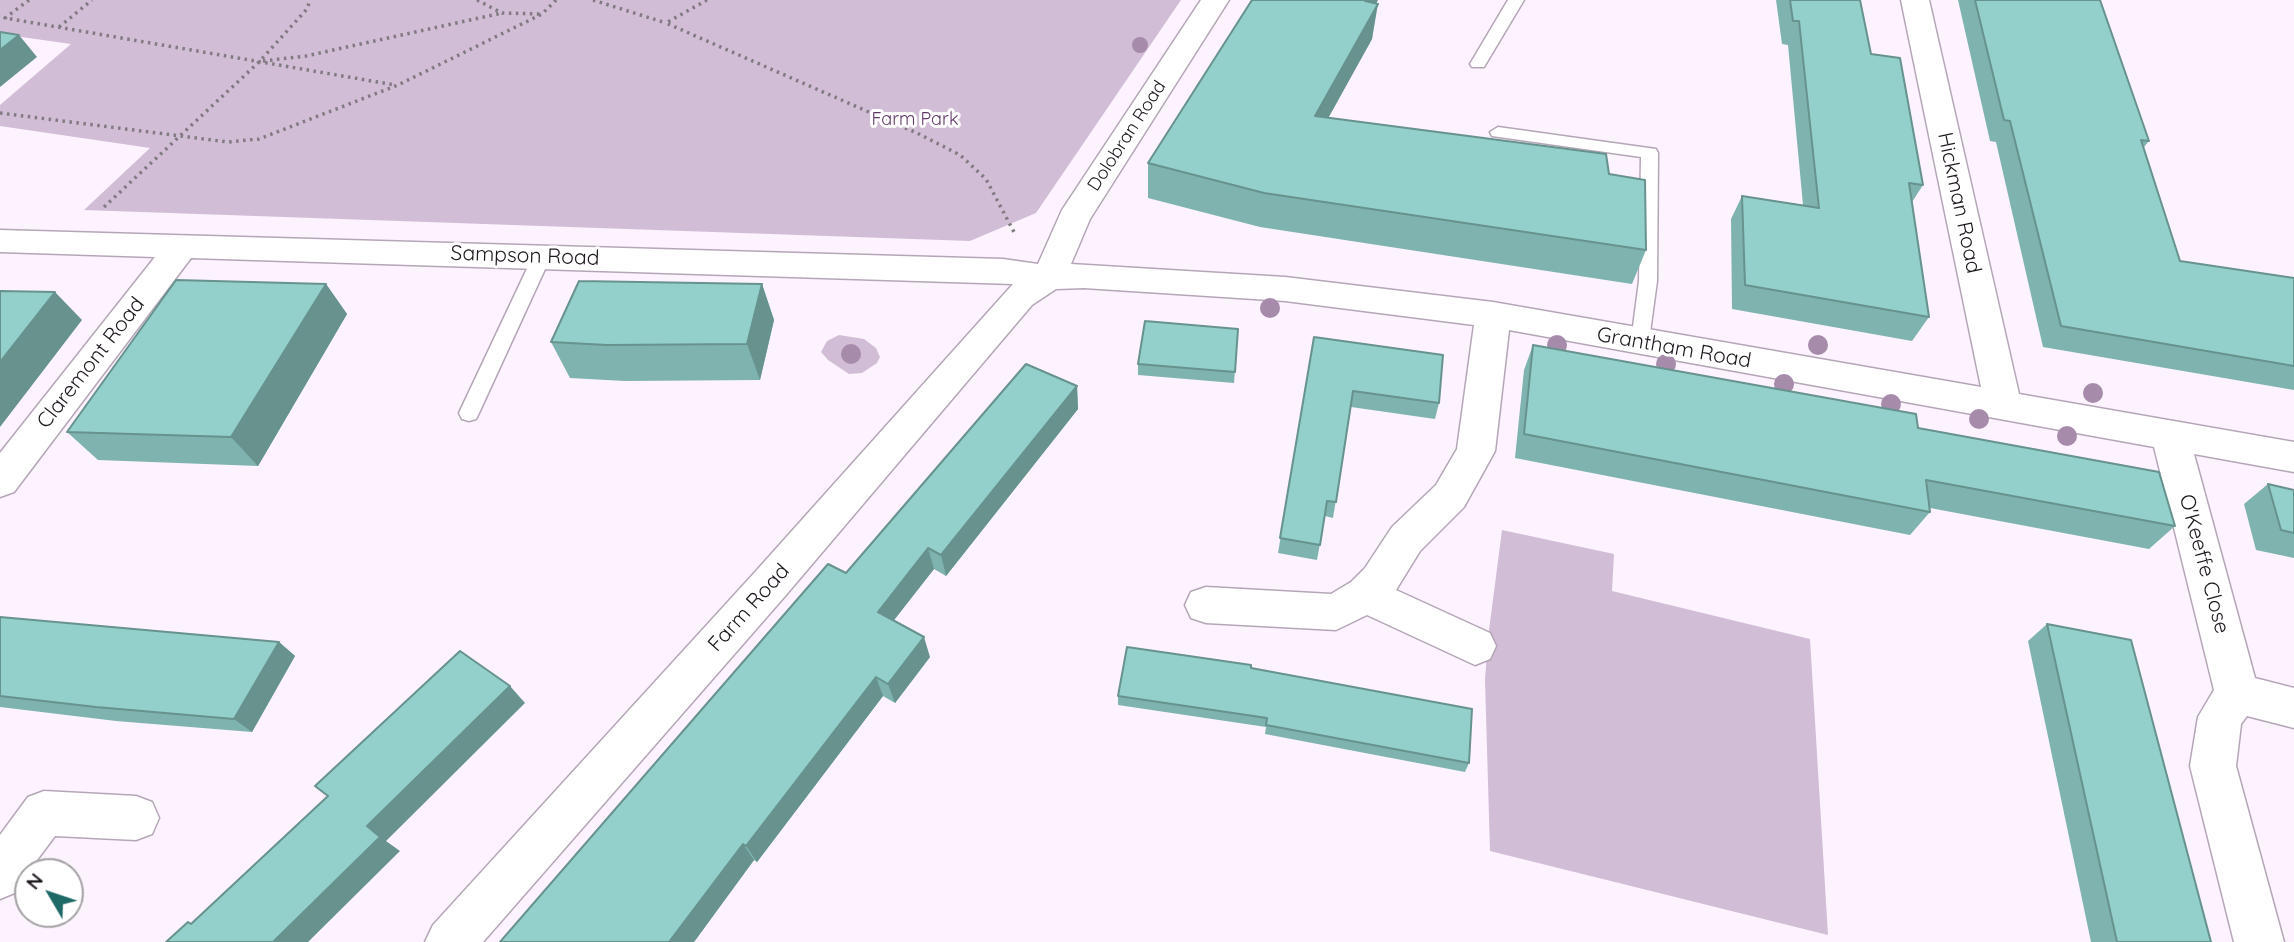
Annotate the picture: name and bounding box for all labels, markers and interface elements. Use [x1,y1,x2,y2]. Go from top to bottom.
street label: Dolobran Road [1083,77,1171,195]
park label: Farm Park [871,109,959,131]
street label: Hickman Road [1932,130,1986,276]
street label: Sampson Road [450,241,600,271]
street label: Claremont Road [32,292,150,434]
street label: Grantham Road [1595,322,1753,374]
street label: O'Keeffe Close [2173,492,2235,636]
street label: Farm Road [703,559,795,657]
north arrow [14,858,84,928]
text: N [21,868,48,894]

